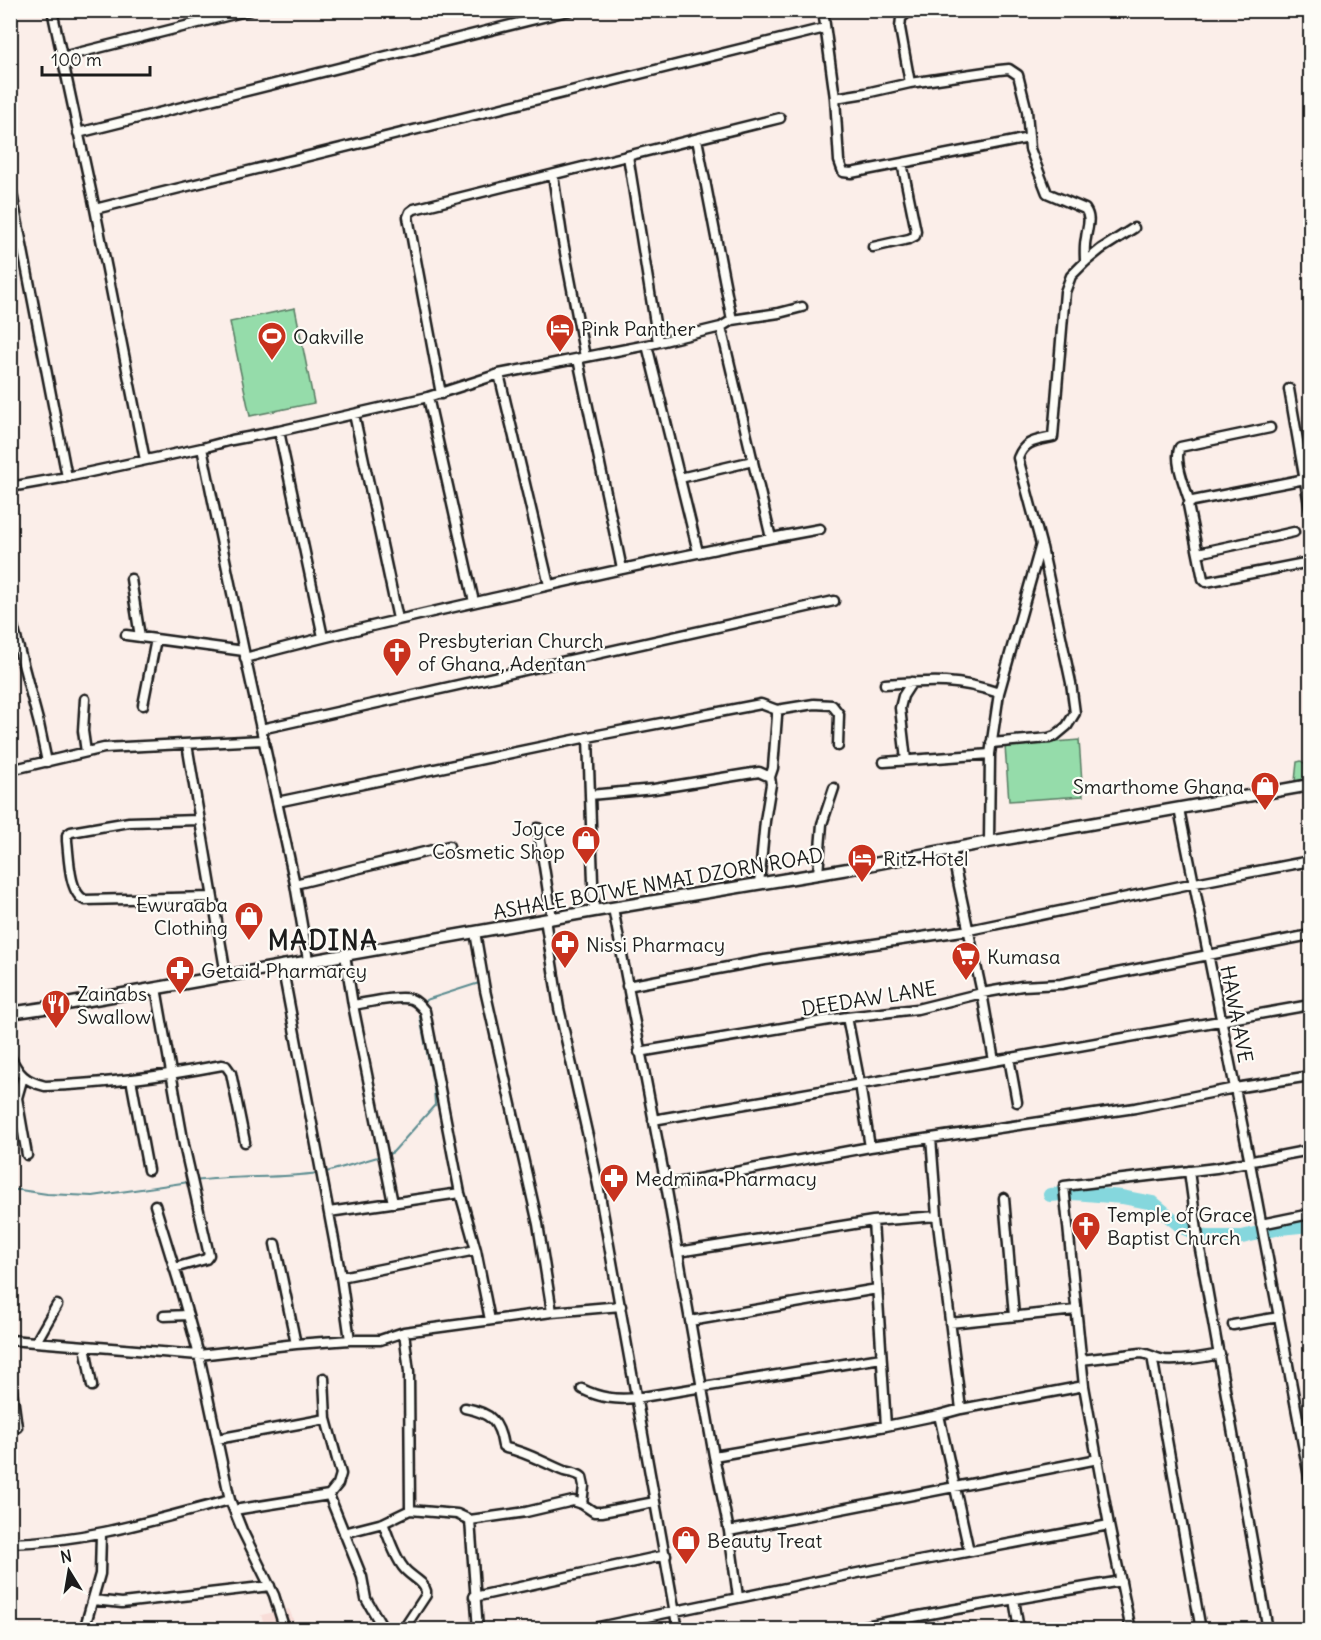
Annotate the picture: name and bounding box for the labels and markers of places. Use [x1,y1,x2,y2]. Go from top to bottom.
hotel icon: Pink Panther [544,312,576,354]
place label: Pink Panther [581,316,696,341]
sports icon: Oakville [256,320,288,362]
place label: Oakville [293,324,364,349]
place label: Presbyterian Church of Ghana, Adentan [418,628,604,676]
church icon: Presbyterian Church of Ghana, Adentan [381,636,413,678]
shop icon: Smarthome Ghana [1249,770,1281,812]
place label: Smarthome Ghana [1073,774,1244,799]
place label: Joyce Cosmetic Shop [432,816,565,864]
shop icon: Joyce Cosmetic Shop [570,824,602,866]
hotel icon: Ritz Hotel [846,842,878,884]
place label: Ritz Hotel [883,846,969,871]
place label: Ewuraaba Clothing [136,892,228,940]
shop icon: Ewuraaba Clothing [233,900,265,942]
pharmacy icon: Nissi Pharmacy [549,928,581,970]
place label: Nissi Pharmacy [586,932,725,957]
supermarket icon: Kumasa [950,940,982,982]
place label: Kumasa [987,944,1060,969]
pharmacy icon: Getaid Pharmarcy [164,954,196,996]
place label: Getaid Pharmarcy [201,958,367,983]
place label: Zainabs Swallow [77,981,151,1029]
restaurant icon: Zainabs Swallow [40,988,72,1030]
pharmacy icon: Medmina Pharmacy [598,1162,630,1204]
place label: Medmina Pharmacy [635,1166,817,1191]
place label: Temple of Grace Baptist Church [1107,1202,1253,1250]
church icon: Temple of Grace Baptist Church [1070,1210,1102,1252]
shop icon: Beauty Treat [670,1524,702,1566]
place label: Beauty Treat [707,1528,823,1553]

